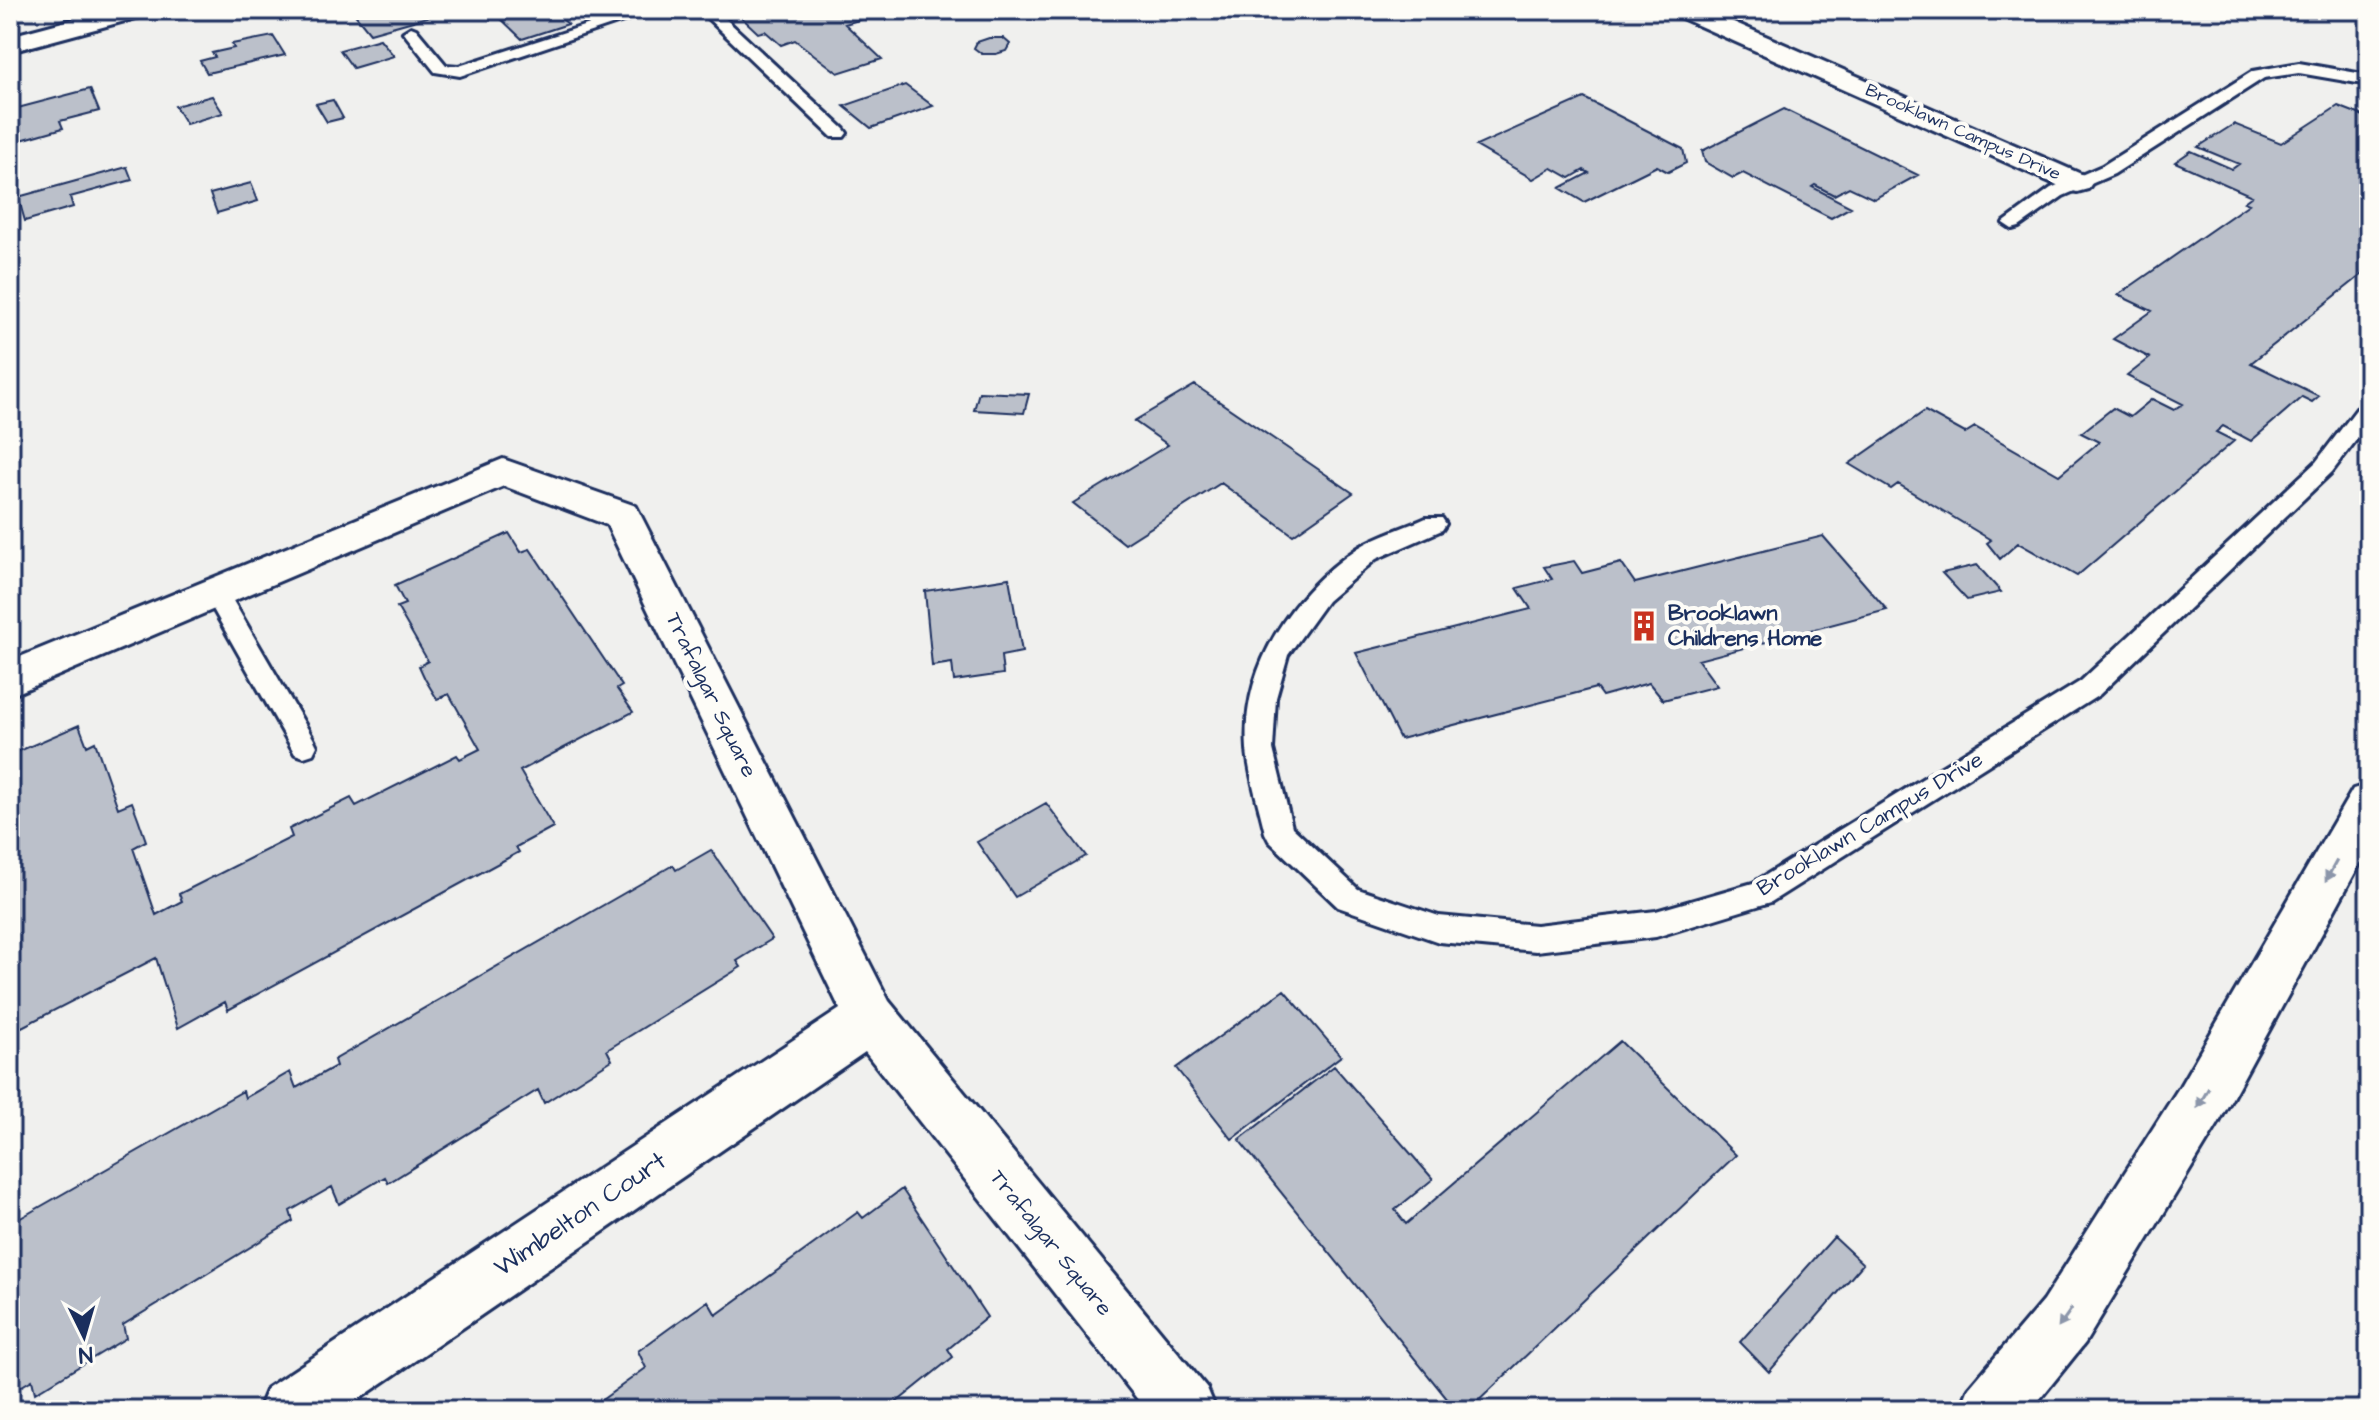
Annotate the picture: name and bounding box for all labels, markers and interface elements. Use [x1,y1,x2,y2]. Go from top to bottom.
street label: Brooklawn Campus Drive [1861,78,2065,187]
place label: Brooklawn Childrens Home [1668,598,1822,654]
street label: Trafalgar Square [657,607,764,783]
building icon: Brooklawn Childrens Home [1627,609,1661,643]
street label: Brooklawn Campus Drive [1751,744,1989,904]
one-way arrow [2324,860,2338,882]
one-way arrow [2196,1087,2210,1109]
street label: Wimbelton Court [487,1143,674,1285]
street label: Trafalgar Square [982,1163,1120,1323]
north arrow [44,1296,124,1376]
one-way arrow [2058,1307,2073,1328]
text: N [77,1338,94,1370]

